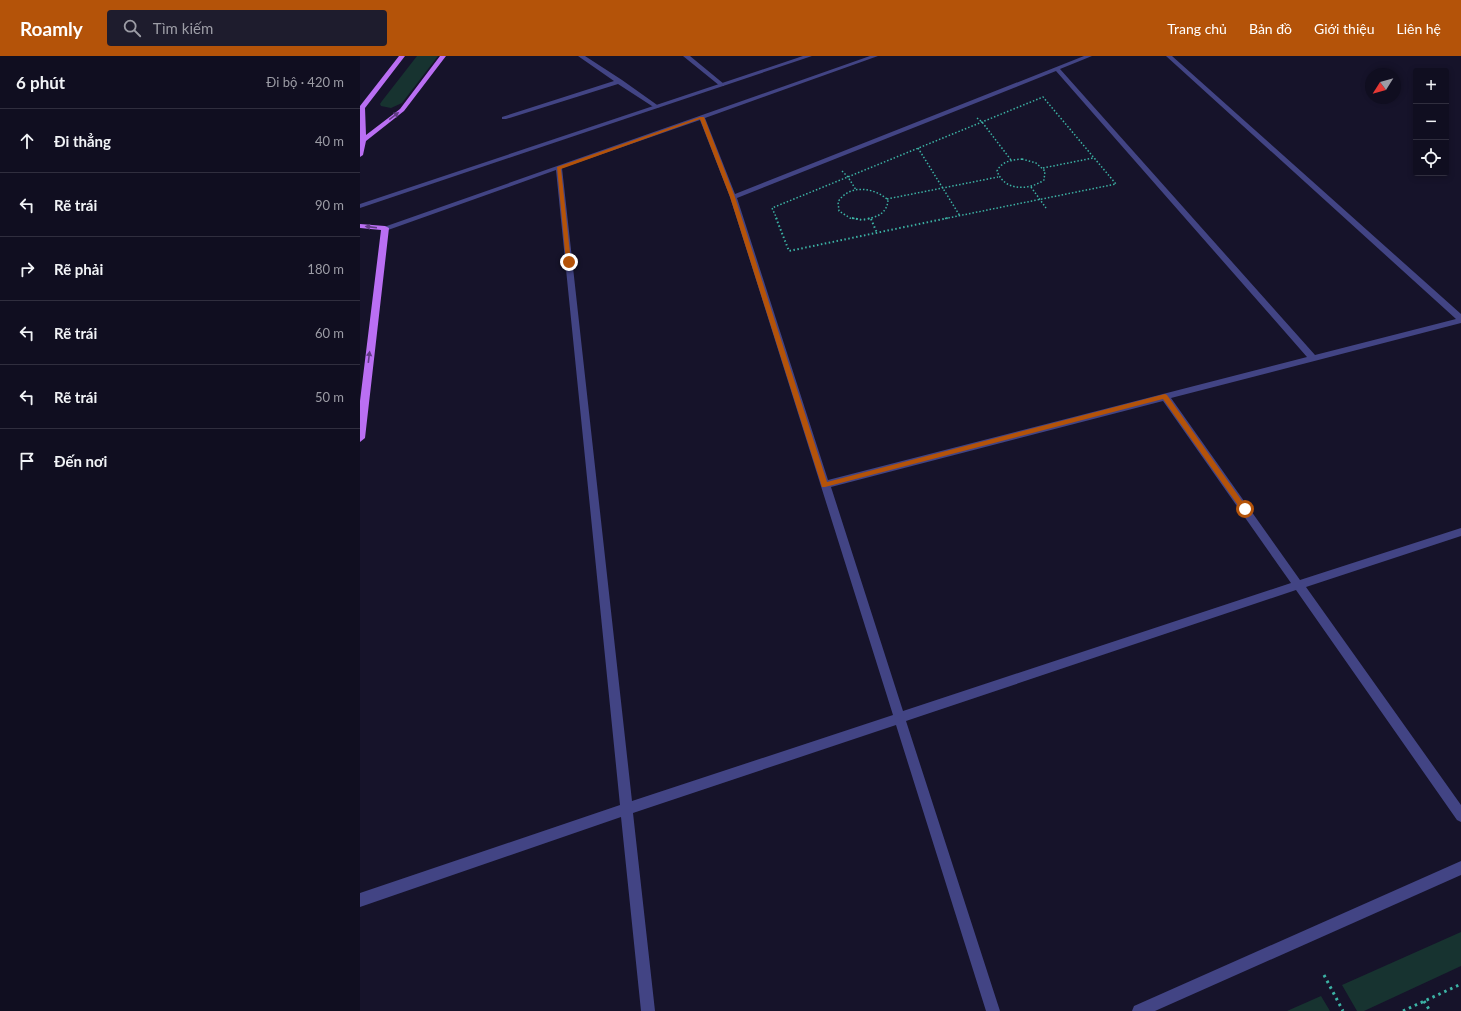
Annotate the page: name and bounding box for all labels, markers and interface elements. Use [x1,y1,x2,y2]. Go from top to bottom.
search box [107,10,387,46]
text: Roamly [20,17,83,40]
icon: search [121,17,143,39]
text: Tìm kiếm [153,19,213,37]
text: Trang chủ [1167,20,1227,37]
text: Bản đồ [1249,20,1292,37]
text: Giới thiệu [1314,20,1374,37]
text: Liên hệ [1396,20,1441,37]
north arrow [1365,68,1401,104]
map controls [1413,68,1449,176]
button: + [1413,68,1449,104]
text: 6 phút [16,72,65,93]
text: Đi bộ · 420 m [266,74,344,90]
button: − [1413,104,1449,140]
one-way arrow [389,112,400,121]
icon: ahead [16,130,38,152]
text: Đi thẳng [54,132,111,150]
text: 40 m [315,133,344,149]
button: locate [1413,140,1449,176]
icon: left [16,194,38,216]
text: Rẽ trái [54,196,97,214]
text: 90 m [315,197,344,213]
one-way arrow [364,224,377,230]
route end [560,253,578,271]
icon: right [16,258,38,280]
text: Rẽ phải [54,260,103,278]
text: 180 m [307,261,344,277]
icon: left [16,322,38,344]
text: Rẽ trái [54,324,97,342]
text: 60 m [315,325,344,341]
one-way arrow [366,351,373,363]
icon: left [16,386,38,408]
text: Rẽ trái [54,388,97,406]
text: 50 m [315,389,344,405]
icon: arrive [16,450,38,472]
text: Đến nơi [54,452,107,470]
route start [1236,500,1254,518]

